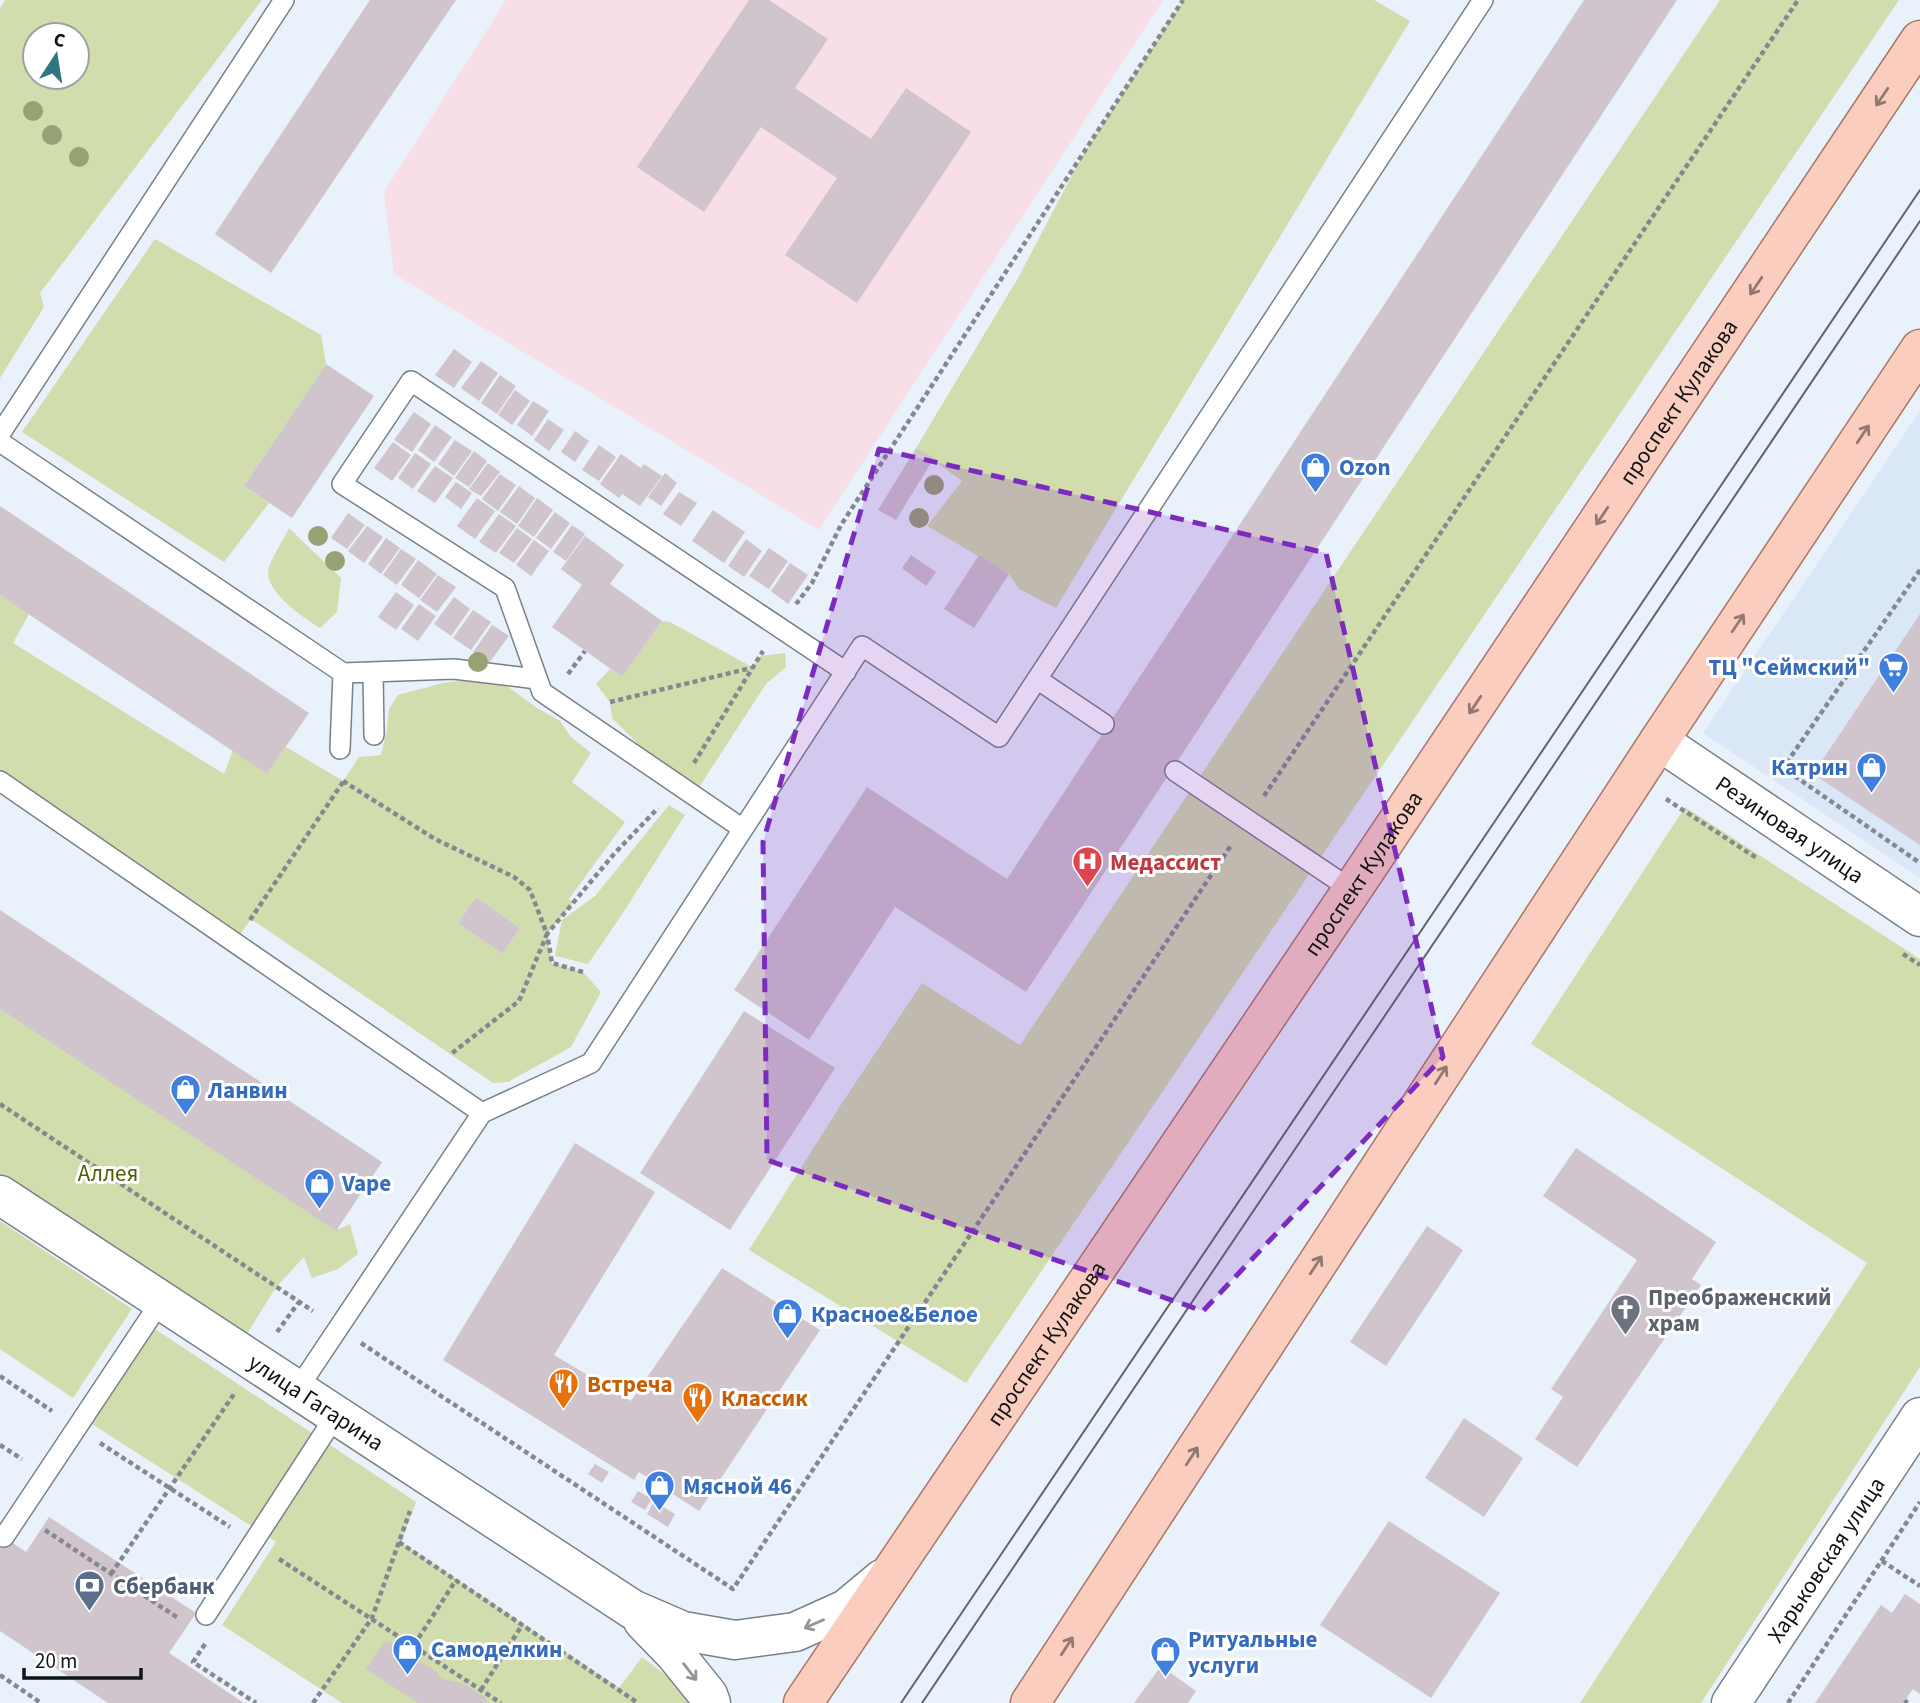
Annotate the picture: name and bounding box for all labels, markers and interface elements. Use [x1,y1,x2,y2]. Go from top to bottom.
north arrow [21,21,91,91]
text: С [51,26,67,55]
one-way arrow [1875,87,1889,106]
one-way arrow [1748,276,1763,295]
street label: проспект Кулакова [1611,313,1746,492]
one-way arrow [1856,425,1871,444]
shop icon: Ozon [1299,450,1333,494]
place label: Ozon [1339,451,1391,484]
one-way arrow [1595,506,1609,525]
one-way arrow [1731,614,1745,634]
supermarket icon: ТЦ "Сеймский" [1876,650,1910,694]
place label: ТЦ "Сеймский" [1708,651,1870,684]
one-way arrow [1468,695,1483,714]
shop icon: Катрин [1854,750,1888,794]
place label: Катрин [1771,751,1848,784]
street label: Резиновая улица [1709,768,1871,892]
street label: проспект Кулакова [1296,784,1431,963]
hospital icon: Медассист [1070,845,1104,889]
place label: Медассист [1110,846,1221,879]
one-way arrow [1434,1066,1448,1085]
shop icon: Ланвин [168,1073,202,1117]
place label: Ланвин [207,1074,288,1107]
park label: Аллея [78,1157,138,1190]
shop icon: Vape [302,1166,336,1210]
place label: Vape [341,1167,391,1200]
street label: проспект Кулакова [979,1254,1114,1433]
one-way arrow [1309,1256,1324,1275]
place label: Преображенский храм [1648,1281,1831,1340]
church icon: Преображенский храм [1608,1293,1642,1337]
shop icon: Красное&Белое [771,1297,805,1341]
place label: Красное&Белое [811,1298,978,1331]
street label: улица Гагарина [241,1346,390,1459]
restaurant icon: Встреча [547,1367,581,1411]
place label: Встреча [587,1368,673,1401]
restaurant icon: Классик [681,1381,715,1425]
place label: Классик [721,1382,808,1415]
one-way arrow [1185,1446,1199,1466]
shop icon: Мясной 46 [643,1469,677,1513]
place label: Мясной 46 [683,1470,792,1503]
street label: Харьковская улица [1759,1470,1893,1649]
bank icon: Сбербанк [73,1569,107,1613]
place label: Сбербанк [113,1570,215,1603]
one-way arrow [804,1618,825,1631]
place label: Ритуальные услуги [1188,1623,1318,1682]
shop icon: Самоделкин [391,1632,425,1676]
place label: Самоделкин [431,1633,562,1666]
shop icon: Ритуальные услуги [1148,1635,1182,1679]
scale bar [24,1636,142,1680]
one-way arrow [1060,1637,1074,1656]
text: 20 m [35,1646,77,1676]
one-way arrow [682,1663,698,1681]

